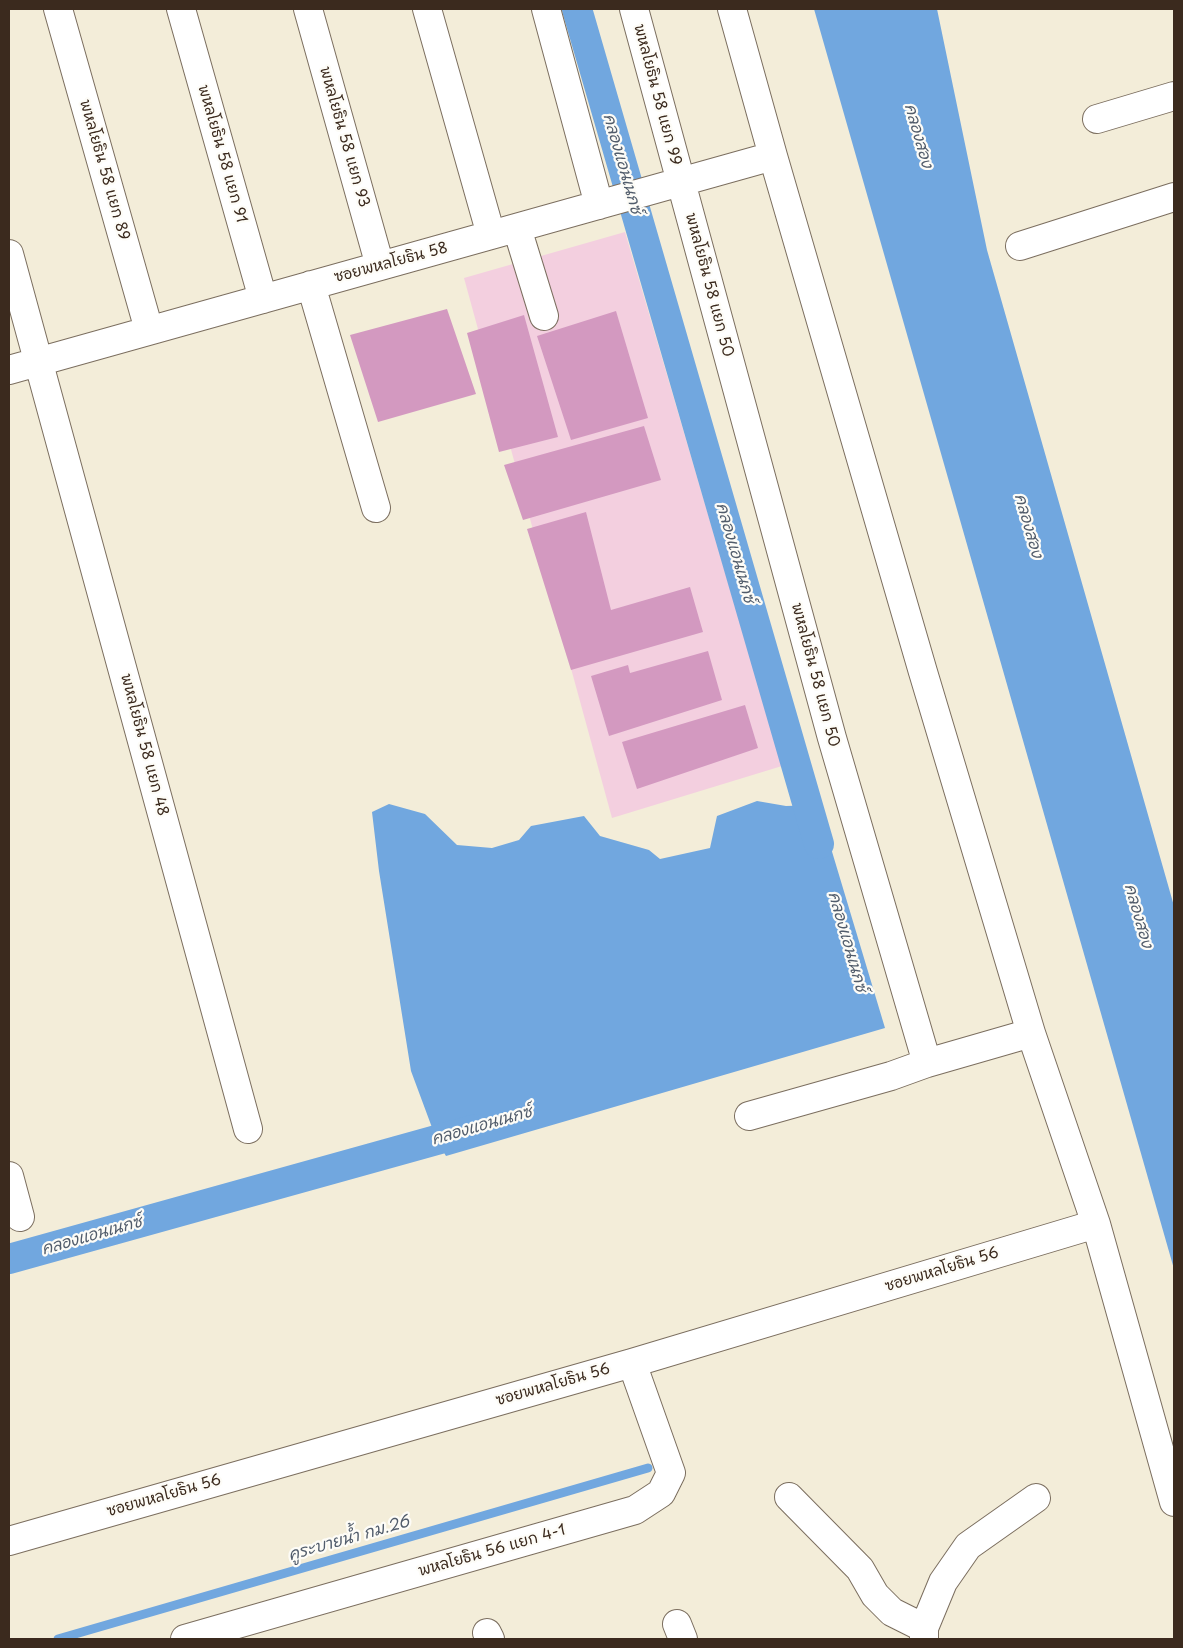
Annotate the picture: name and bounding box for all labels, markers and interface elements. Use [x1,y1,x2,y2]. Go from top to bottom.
street label: พหลโยธิน 58 แยก 99 [629,22,685,168]
street label: พหลโยธิน 58 แยก 93 [315,65,373,209]
street label: พหลโยธิน 58 แยก 91 [194,83,250,225]
street label: พหลโยธิน 58 แยก 89 [75,98,133,242]
water label: คลองสอง [900,102,936,170]
water label: คลองแอนเนกซ์ [599,112,645,216]
street label: พหลโยธิน 58 แยก 50 [681,211,737,359]
street label: ซอยพหลโยธิน 58 [332,239,450,287]
water label: คลองสอง [1010,492,1046,560]
water label: คลองแอนเนกซ์ [712,501,758,605]
street label: พหลโยธิน 58 แยก 50 [787,601,843,749]
street label: พหลโยธิน 58 แยก 48 [116,672,172,818]
water label: คลองสอง [1120,882,1156,950]
water label: คลองแอนเนกซ์ [824,890,870,994]
water label: คลองแอนเนกซ์ [430,1103,534,1149]
water label: คลองแอนเนกซ์ [40,1213,144,1259]
street label: ซอยพหลโยธิน 56 [883,1244,1001,1296]
street label: ซอยพหลโยธิน 56 [494,1360,612,1410]
street label: ซอยพหลโยธิน 56 [105,1471,223,1521]
water label: คูระบายน้ำ กม.26 [286,1513,412,1565]
street label: พหลโยธิน 56 แยก 4-1 [416,1521,568,1581]

